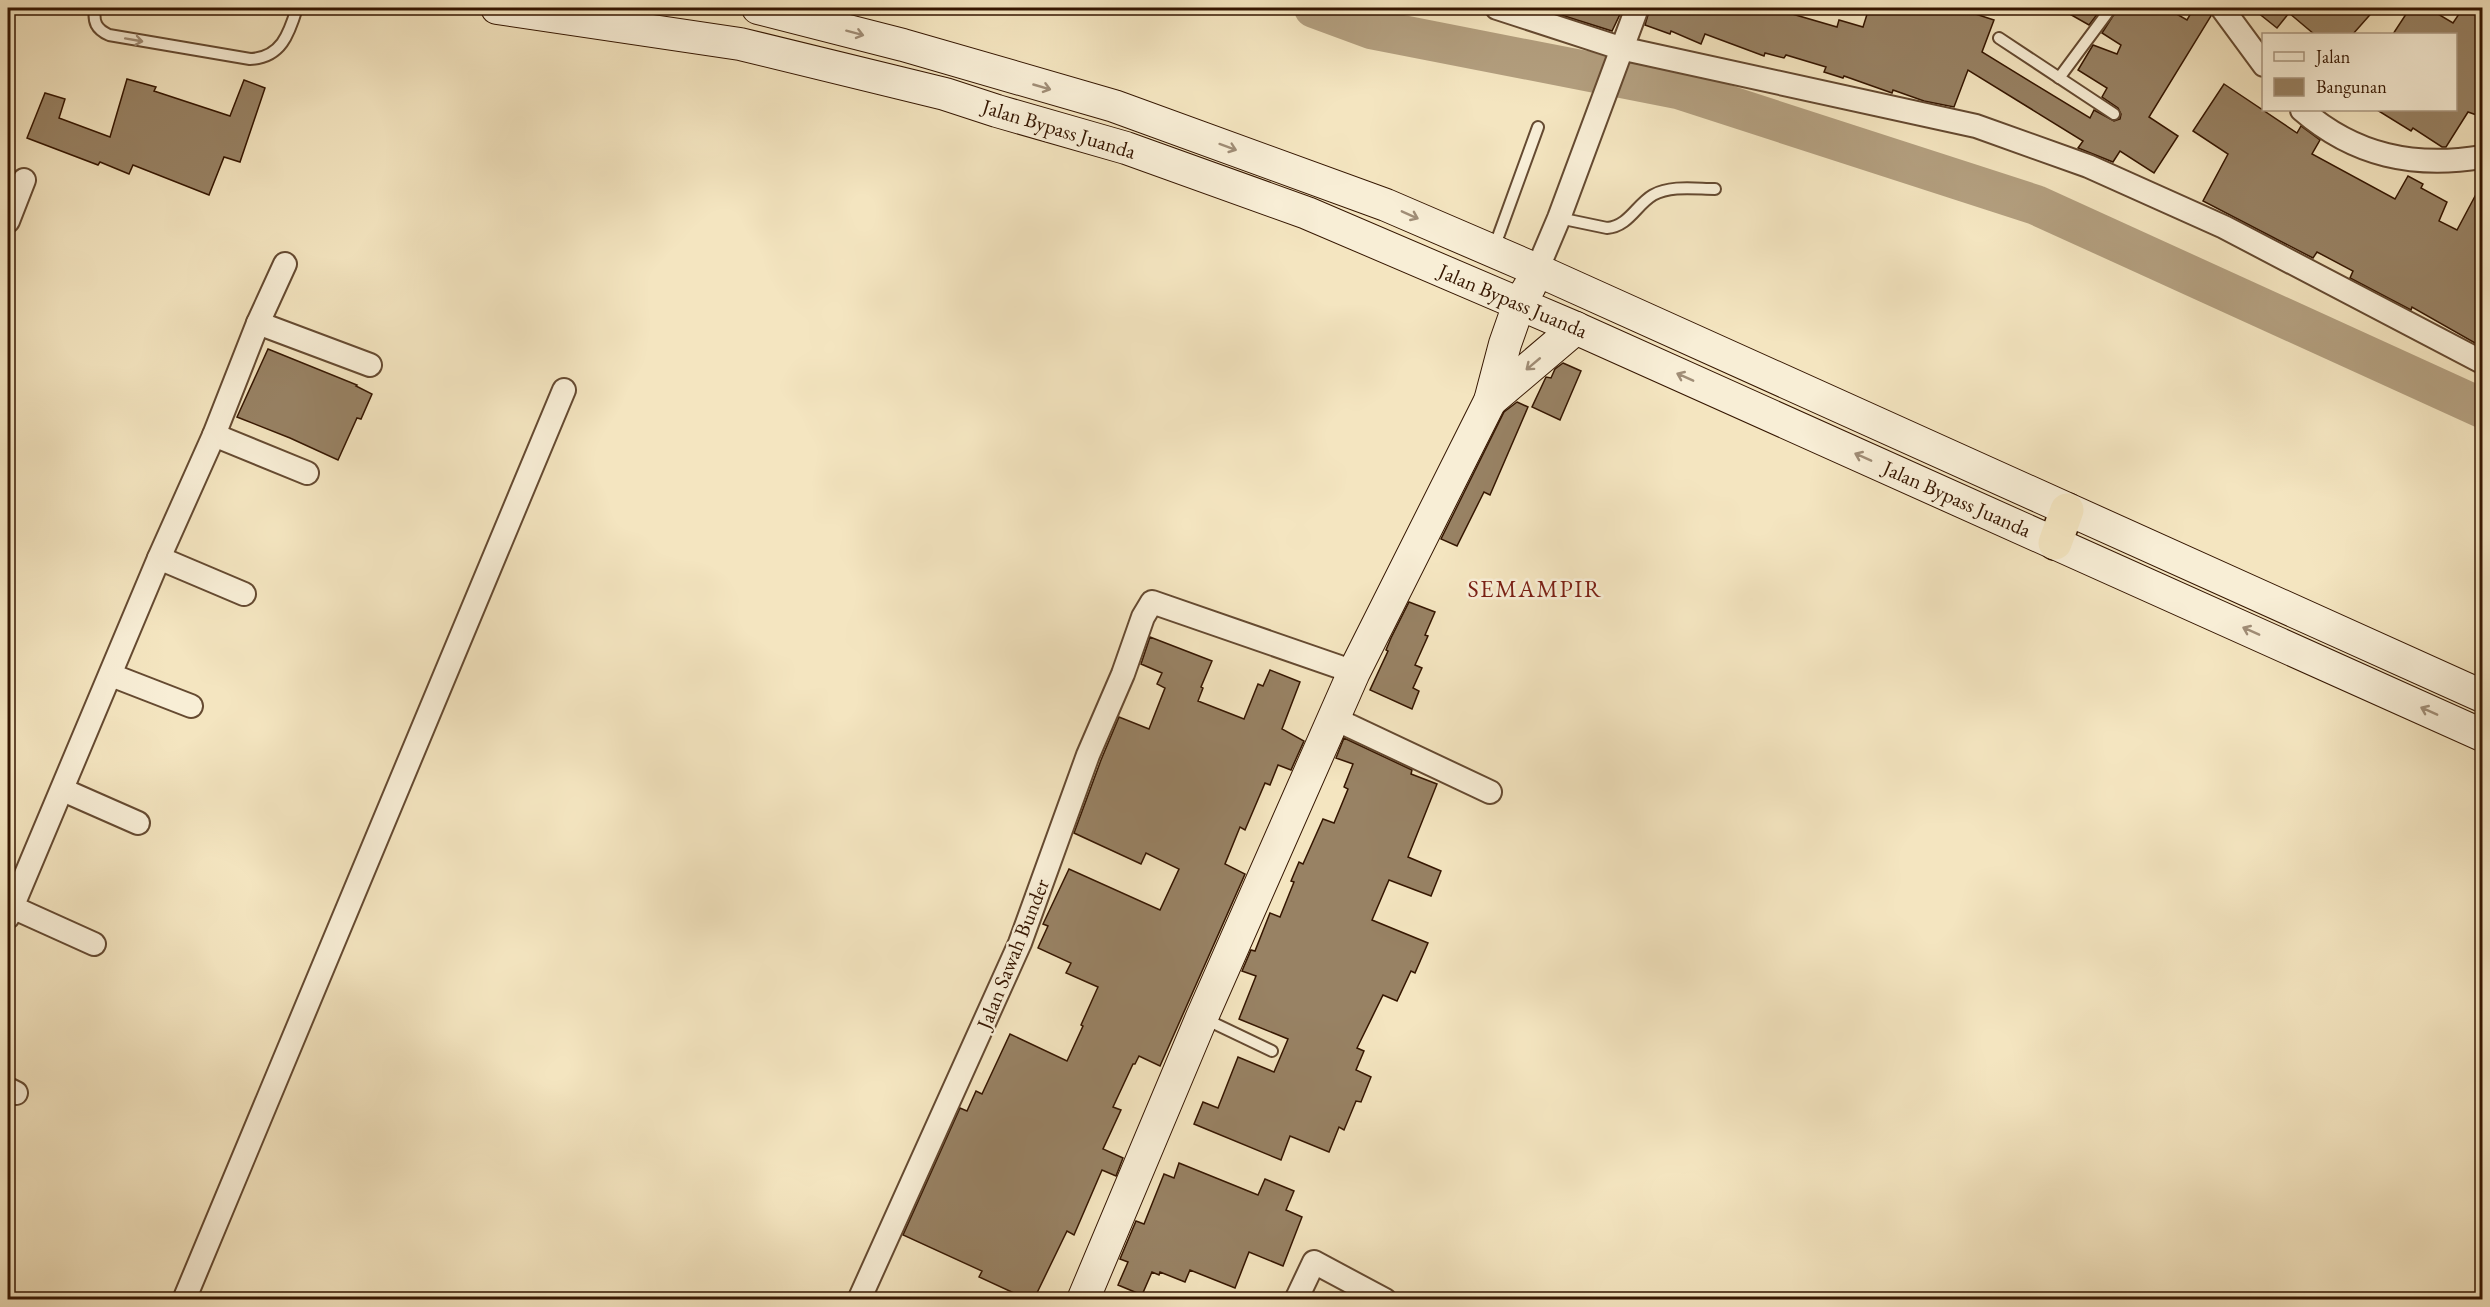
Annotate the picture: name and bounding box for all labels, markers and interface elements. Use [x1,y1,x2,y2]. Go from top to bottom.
one-way arrow [845,27,864,39]
legend [2262,33,2457,111]
one-way arrow [124,34,143,45]
text: Jalan [2314,45,2351,68]
text: Bangunan [2316,75,2387,98]
one-way arrow [1033,81,1052,93]
street label: Jalan Bypass Juanda [977,92,1140,165]
one-way arrow [1218,143,1236,154]
one-way arrow [1401,210,1419,222]
street label: Jalan Bypass Juanda [1433,256,1592,344]
one-way arrow [1525,358,1541,371]
one-way arrow [1676,371,1694,382]
one-way arrow [1854,451,1872,462]
street label: Jalan Bypass Juanda [1877,453,2036,543]
district label: SEMAMPIR [1467,573,1603,604]
one-way arrow [2243,625,2261,637]
one-way arrow [2421,705,2439,717]
street label: Jalan Sawah Bunder [969,875,1055,1035]

